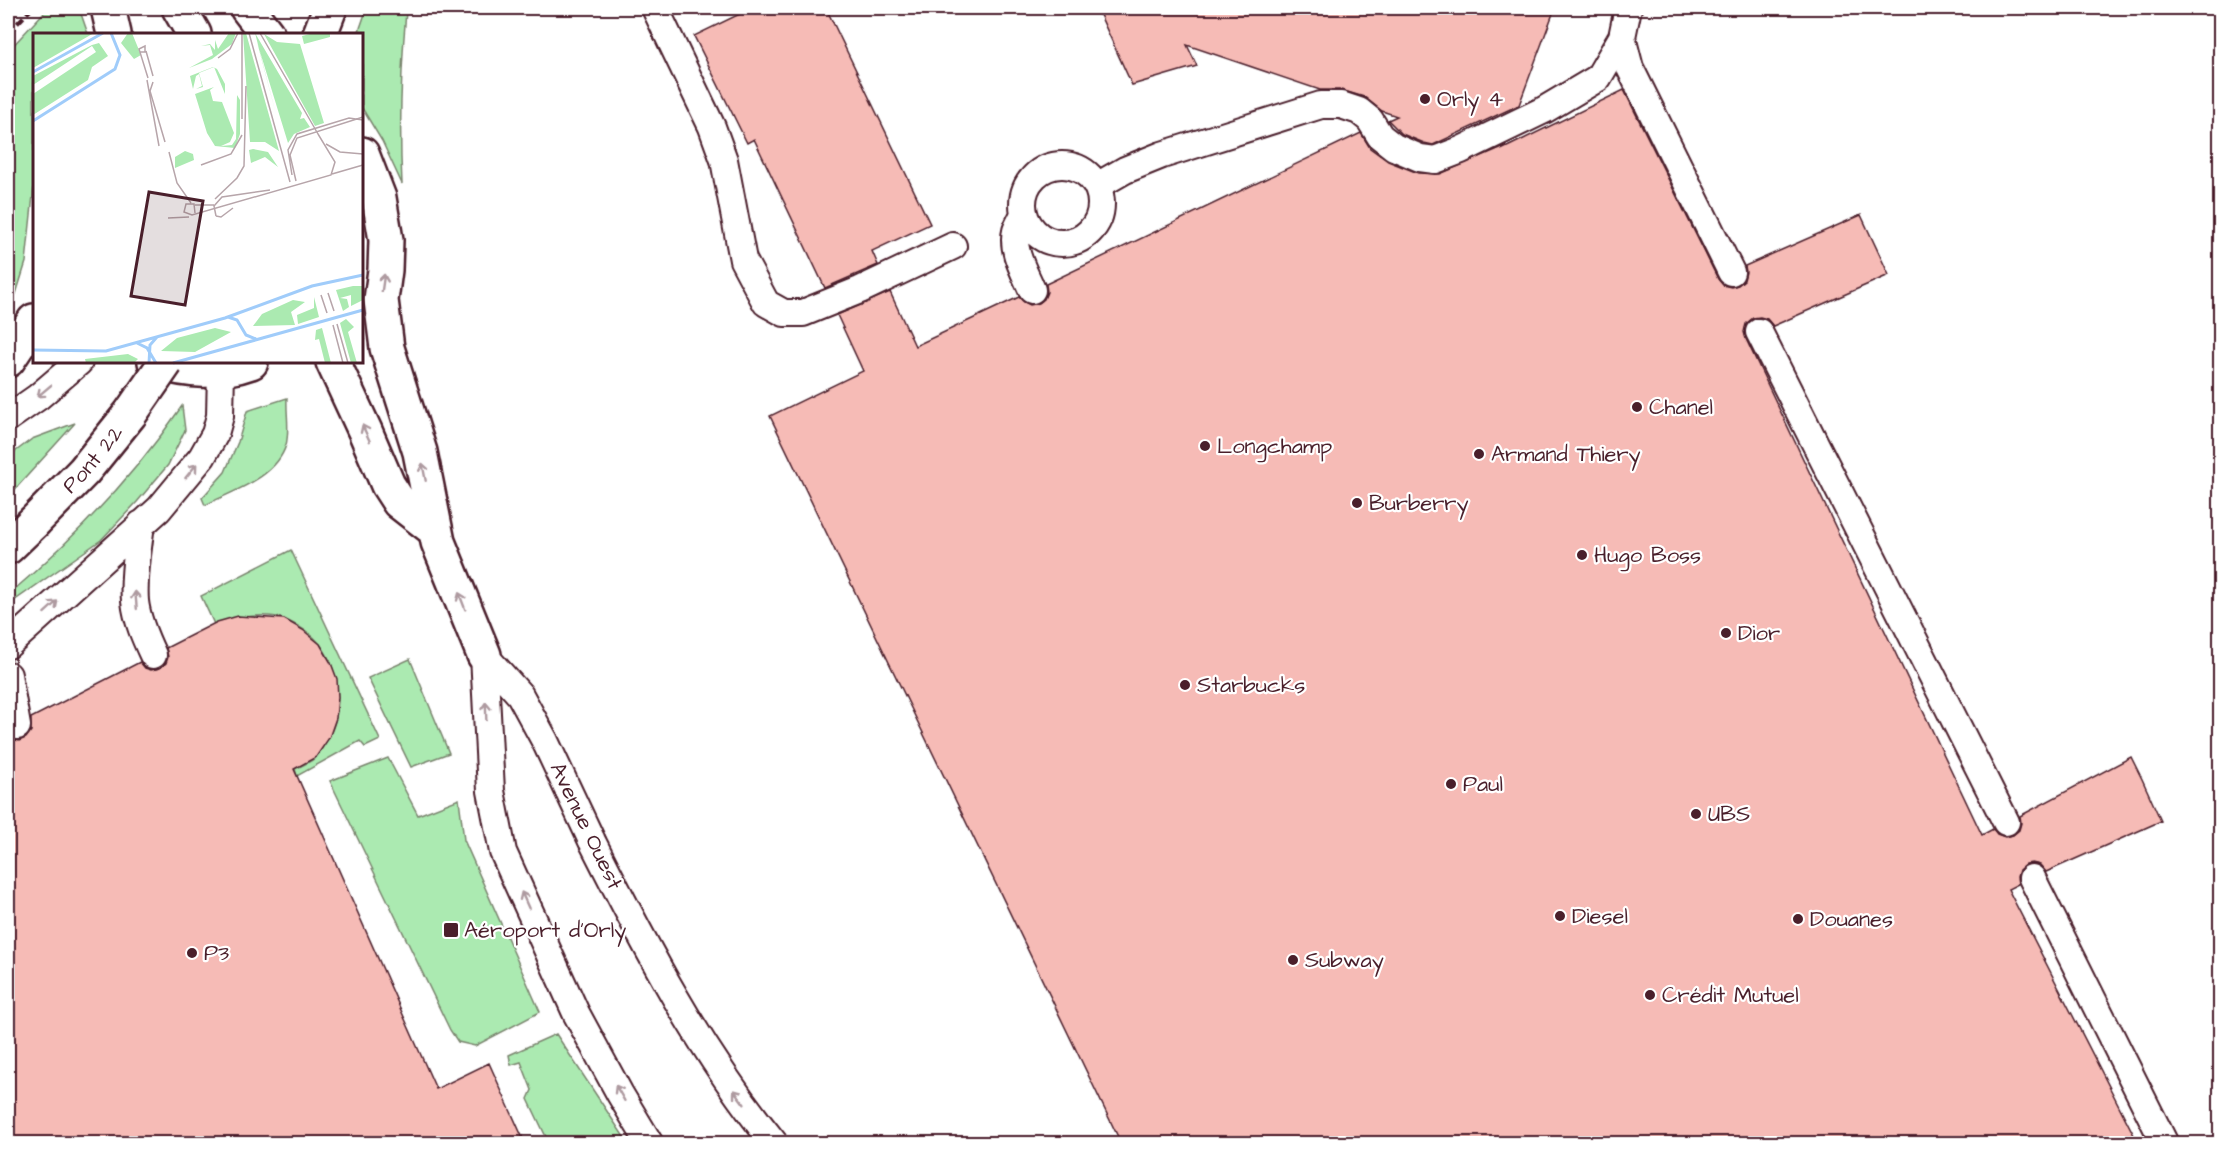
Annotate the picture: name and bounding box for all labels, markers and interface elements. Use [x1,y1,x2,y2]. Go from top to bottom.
inset map [33,33,363,363]
place label: Orly 4 [1437,84,1503,116]
marker: Orly 4 [1418,92,1432,106]
one-way arrow [378,274,389,294]
one-way arrow [36,385,52,398]
place label: Chanel [1649,392,1713,423]
marker: Chanel [1630,400,1644,414]
street label: Pont 22 [55,418,131,500]
one-way arrow [360,425,372,443]
place label: Longchamp [1217,431,1332,463]
marker: Longchamp [1198,439,1212,453]
place label: Armand Thiery [1491,439,1641,471]
marker: Armand Thiery [1472,447,1486,461]
one-way arrow [418,463,429,482]
one-way arrow [184,464,198,479]
place label: Burberry [1369,488,1469,520]
marker: Burberry [1350,496,1364,510]
place label: Hugo Boss [1594,540,1701,572]
marker: Hugo Boss [1575,548,1589,562]
one-way arrow [130,590,141,610]
one-way arrow [456,592,467,611]
one-way arrow [43,600,59,613]
place label: Dior [1738,618,1780,649]
marker: Dior [1719,626,1733,640]
place label: Starbucks [1197,670,1305,701]
marker: Starbucks [1178,678,1192,692]
one-way arrow [481,701,492,721]
street label: Avenue Ouest [542,757,630,895]
place label: Paul [1463,769,1503,800]
marker: Paul [1444,777,1458,791]
place label: UBS [1708,799,1750,830]
marker: UBS [1689,807,1703,821]
one-way arrow [518,891,530,909]
place label: Diesel [1572,901,1628,932]
place label: Douanes [1810,904,1893,935]
marker: Diesel [1553,909,1567,923]
marker: Douanes [1791,912,1805,926]
place label: Aéroport d'Orly [464,915,626,947]
marker: Aéroport d'Orly [442,921,460,939]
place label: P3 [204,938,229,969]
place label: Subway [1305,945,1384,977]
marker: P3 [185,946,199,960]
marker: Subway [1286,953,1300,967]
place label: Crédit Mutuel [1662,980,1799,1011]
marker: Crédit Mutuel [1643,988,1657,1002]
one-way arrow [614,1085,625,1103]
one-way arrow [733,1090,746,1106]

